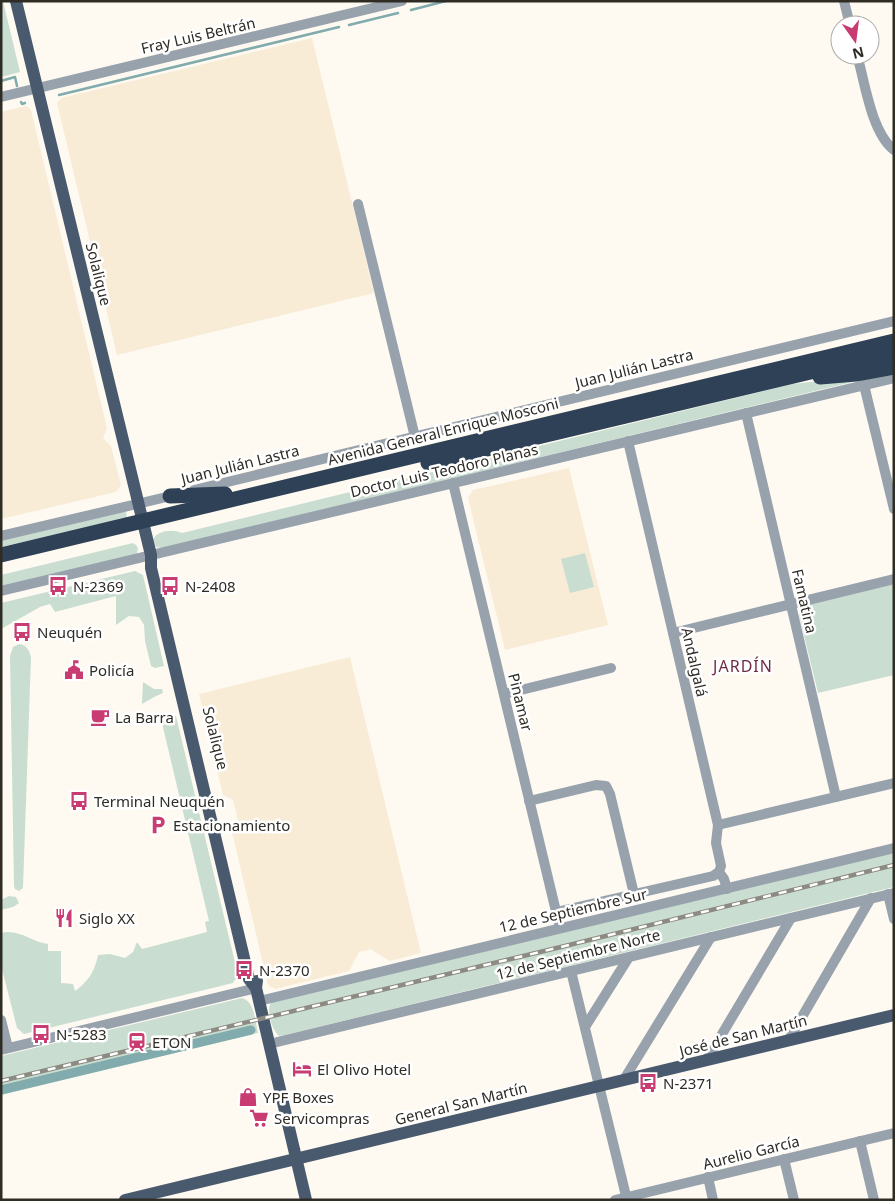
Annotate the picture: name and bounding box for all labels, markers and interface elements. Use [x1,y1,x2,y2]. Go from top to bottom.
street label: Fray Luis Beltrán [139,12,257,58]
north arrow [830,15,880,65]
text: N [850,43,866,64]
street label: Solalique [82,240,116,308]
street label: Juan Julián Lastra [571,344,695,393]
street label: Avenida General Enrique Mosconi [325,393,561,469]
street label: Doctor Luis Teodoro Planas [348,439,540,501]
street label: Juan Julián Lastra [177,440,301,489]
street label: Famatina [788,567,822,635]
bus stop icon: N-2369 [47,575,69,597]
bus stop icon: N-2408 [159,575,181,597]
place label: N-2369 [73,576,124,596]
place label: N-2408 [185,576,236,596]
bus stop icon: Neuquén [11,621,33,643]
place label: Neuquén [37,622,102,642]
street label: Andalgalá [677,626,713,698]
district label: JARDÍN [711,655,773,677]
public building icon: Policía [63,659,85,681]
place label: Policía [89,660,134,680]
street label: Pinamar [504,671,538,733]
street label: Solalique [199,704,233,772]
cafe icon: La Barra [89,706,111,728]
place label: La Barra [115,707,174,727]
bus stop icon: Terminal Neuquén [68,790,90,812]
place label: Terminal Neuquén [94,791,225,811]
parking icon: Estacionamiento [147,814,169,836]
place label: Estacionamiento [173,815,290,835]
street label: 12 de Septiembre Sur [497,883,649,937]
restaurant icon: Siglo XX [53,907,75,929]
place label: Siglo XX [79,908,135,928]
street label: 12 de Septiembre Norte [494,924,662,984]
bus stop icon: N-2370 [233,959,255,981]
place label: N-2370 [259,960,310,980]
street label: José de San Martín [675,1009,809,1061]
bus stop icon: N-5283 [30,1023,52,1045]
place label: N-5283 [56,1024,107,1044]
station icon: ETON [126,1031,148,1053]
place label: ETON [152,1032,192,1052]
hotel icon: El Olivo Hotel [291,1058,313,1080]
place label: El Olivo Hotel [317,1059,411,1079]
bus stop icon: N-2371 [637,1072,659,1094]
place label: N-2371 [663,1073,714,1093]
street label: General San Martín [393,1077,529,1129]
shop icon: YPF Boxes [237,1086,259,1108]
place label: YPF Boxes [263,1087,334,1107]
supermarket icon: Servicompras [248,1107,270,1129]
place label: Servicompras [274,1108,369,1128]
street label: Aurelio García [701,1130,801,1174]

